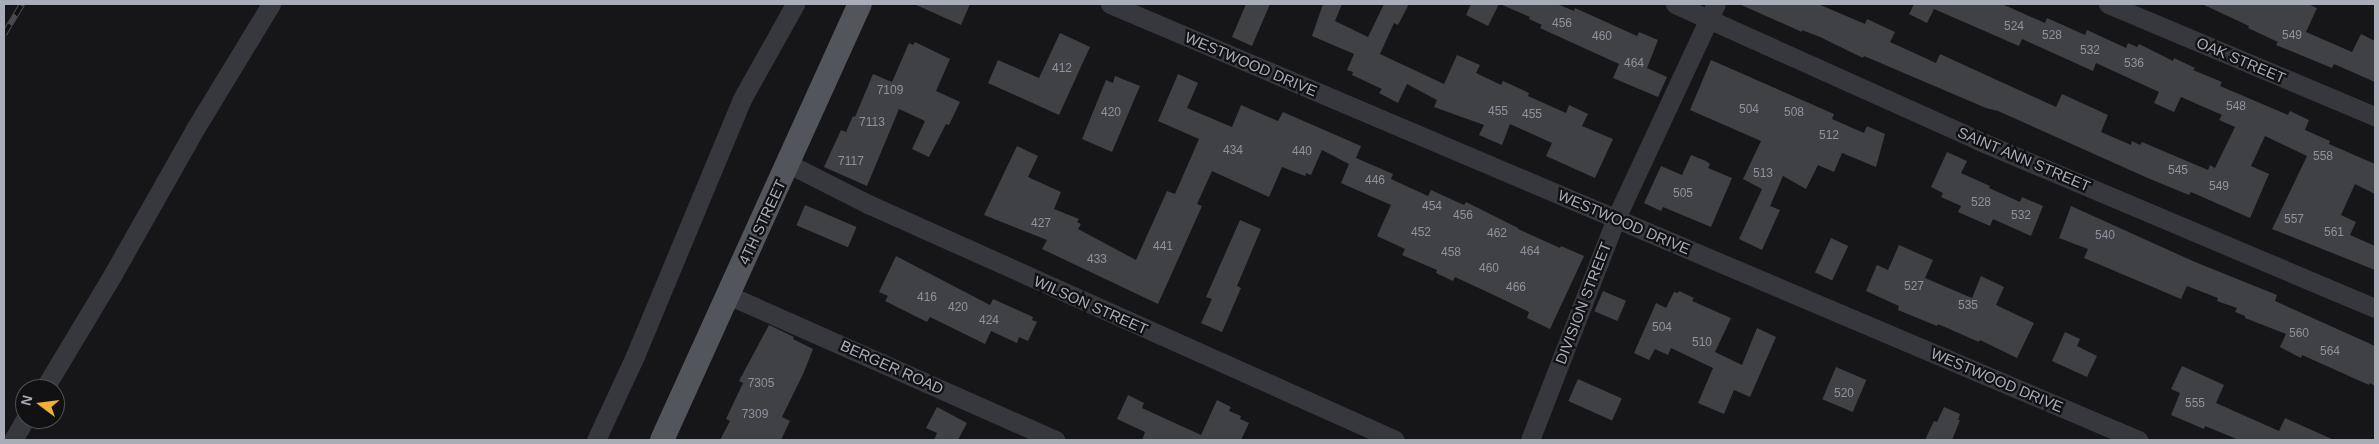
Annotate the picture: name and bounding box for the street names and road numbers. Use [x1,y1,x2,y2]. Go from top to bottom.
street label: WESTWOOD DRIVE [1182,28,1320,100]
street label: OAK STREET [2194,33,2288,87]
street label: SAINT ANN STREET [1955,123,2093,195]
street label: 4TH STREET [734,177,790,267]
street label: WESTWOOD DRIVE [1555,186,1693,258]
street label: DIVISION STREET [1551,239,1615,367]
street label: WILSON STREET [1031,272,1151,338]
street label: BERGER ROAD [838,336,946,398]
street label: WESTWOOD DRIVE [1928,344,2066,416]

